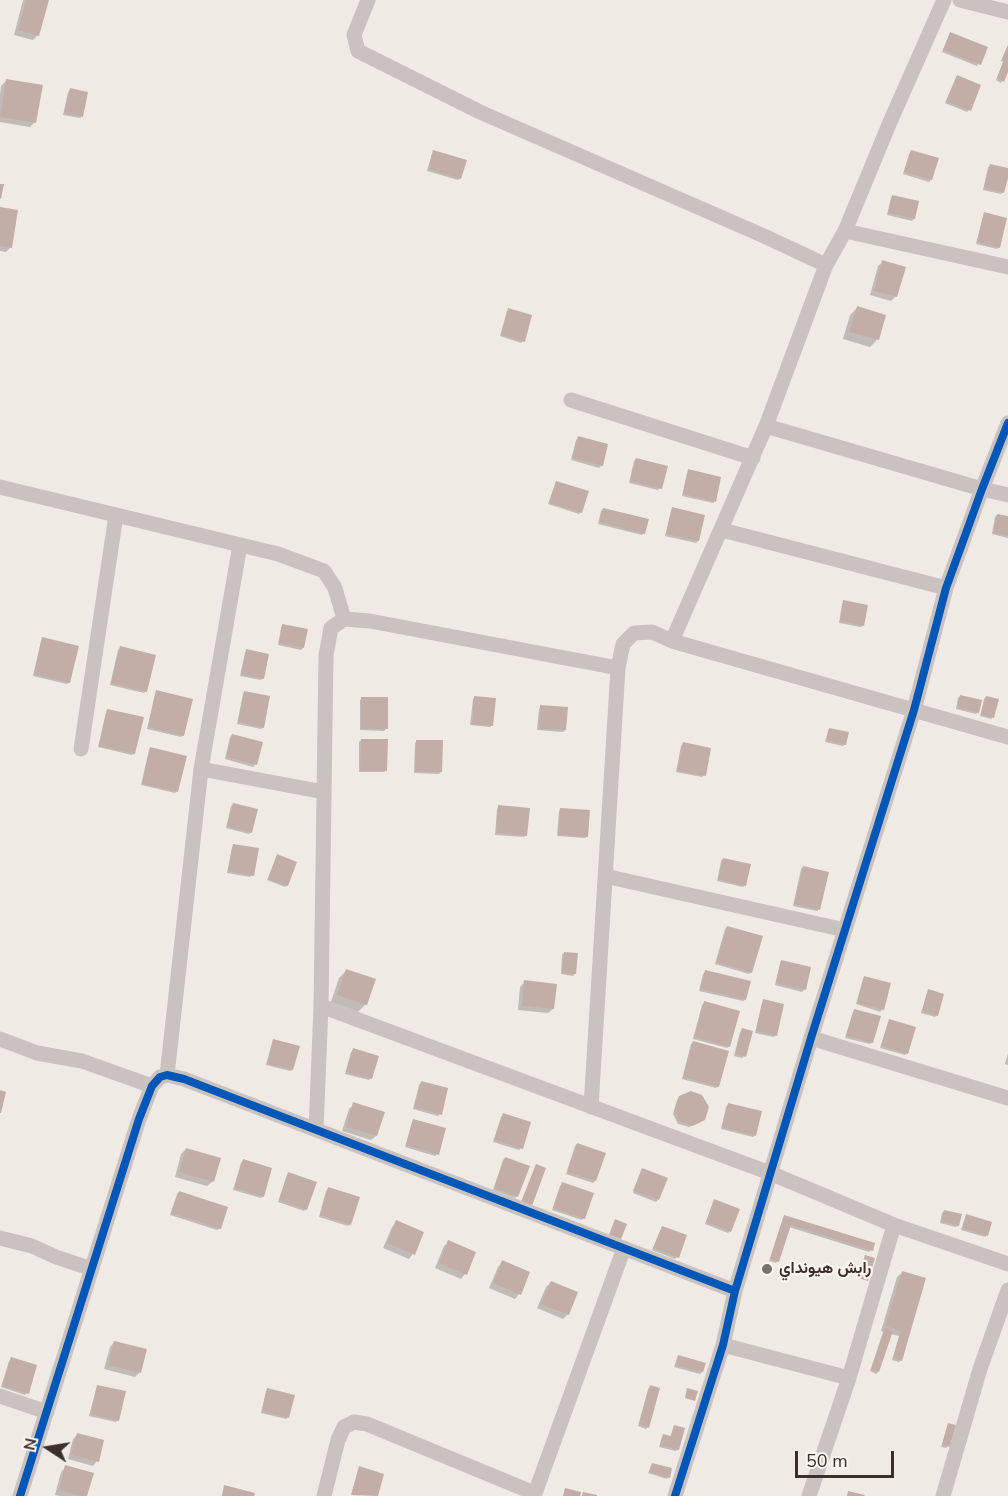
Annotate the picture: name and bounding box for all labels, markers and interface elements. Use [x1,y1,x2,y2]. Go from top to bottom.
place label: رابش هيونداي [779,1259,871,1279]
marker: رابش هيونداي [760,1262,774,1276]
north arrow [18,1418,78,1478]
text: N [18,1436,42,1452]
scale bar [798,1439,897,1477]
text: 50 m [806,1449,848,1473]

